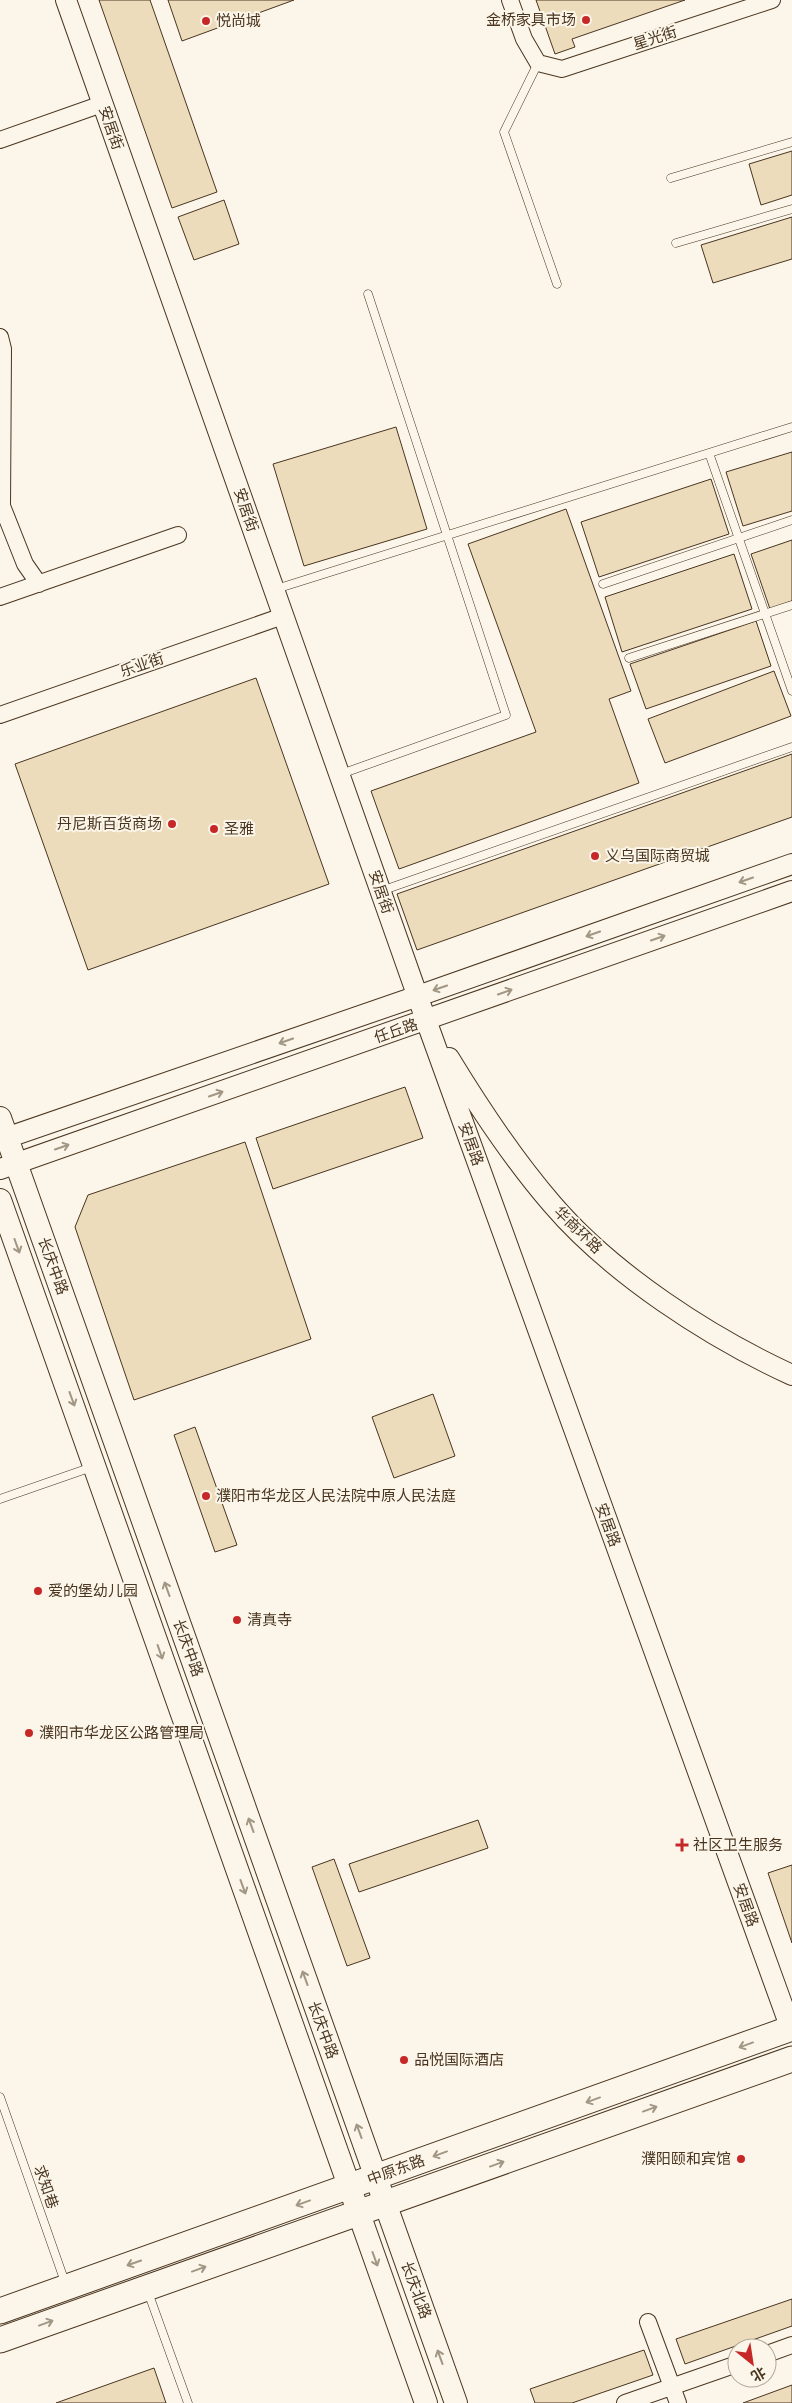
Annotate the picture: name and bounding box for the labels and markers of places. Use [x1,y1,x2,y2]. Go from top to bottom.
place label: 金桥家具市场 [486,11,576,29]
place label: 悦尚城 [216,12,261,30]
marker: 金桥家具市场 [580,14,592,26]
marker: 悦尚城 [200,15,212,27]
place label: 丹尼斯百货商场 [57,815,162,833]
marker: 丹尼斯百货商场 [166,818,178,830]
place label: 圣雅 [224,820,254,838]
marker: 圣雅 [208,823,220,835]
place label: 义乌国际商贸城 [605,847,710,865]
marker: 义乌国际商贸城 [589,850,601,862]
place label: 濮阳市华龙区人民法院中原人民法庭 [216,1487,456,1505]
marker: 濮阳市华龙区人民法院中原人民法庭 [200,1490,212,1502]
place label: 爱的堡幼儿园 [48,1582,138,1600]
marker: 爱的堡幼儿园 [32,1585,44,1597]
place label: 清真寺 [247,1611,292,1629]
marker: 清真寺 [231,1614,243,1626]
place label: 濮阳市华龙区公路管理局 [39,1724,204,1742]
marker: 濮阳市华龙区公路管理局 [23,1727,35,1739]
place label: 社区卫生服务 [693,1836,783,1854]
marker: 社区卫生服务 [675,1838,689,1852]
place label: 品悦国际酒店 [414,2051,504,2069]
marker: 品悦国际酒店 [398,2054,410,2066]
place label: 濮阳颐和宾馆 [641,2150,731,2168]
marker: 濮阳颐和宾馆 [735,2153,747,2165]

